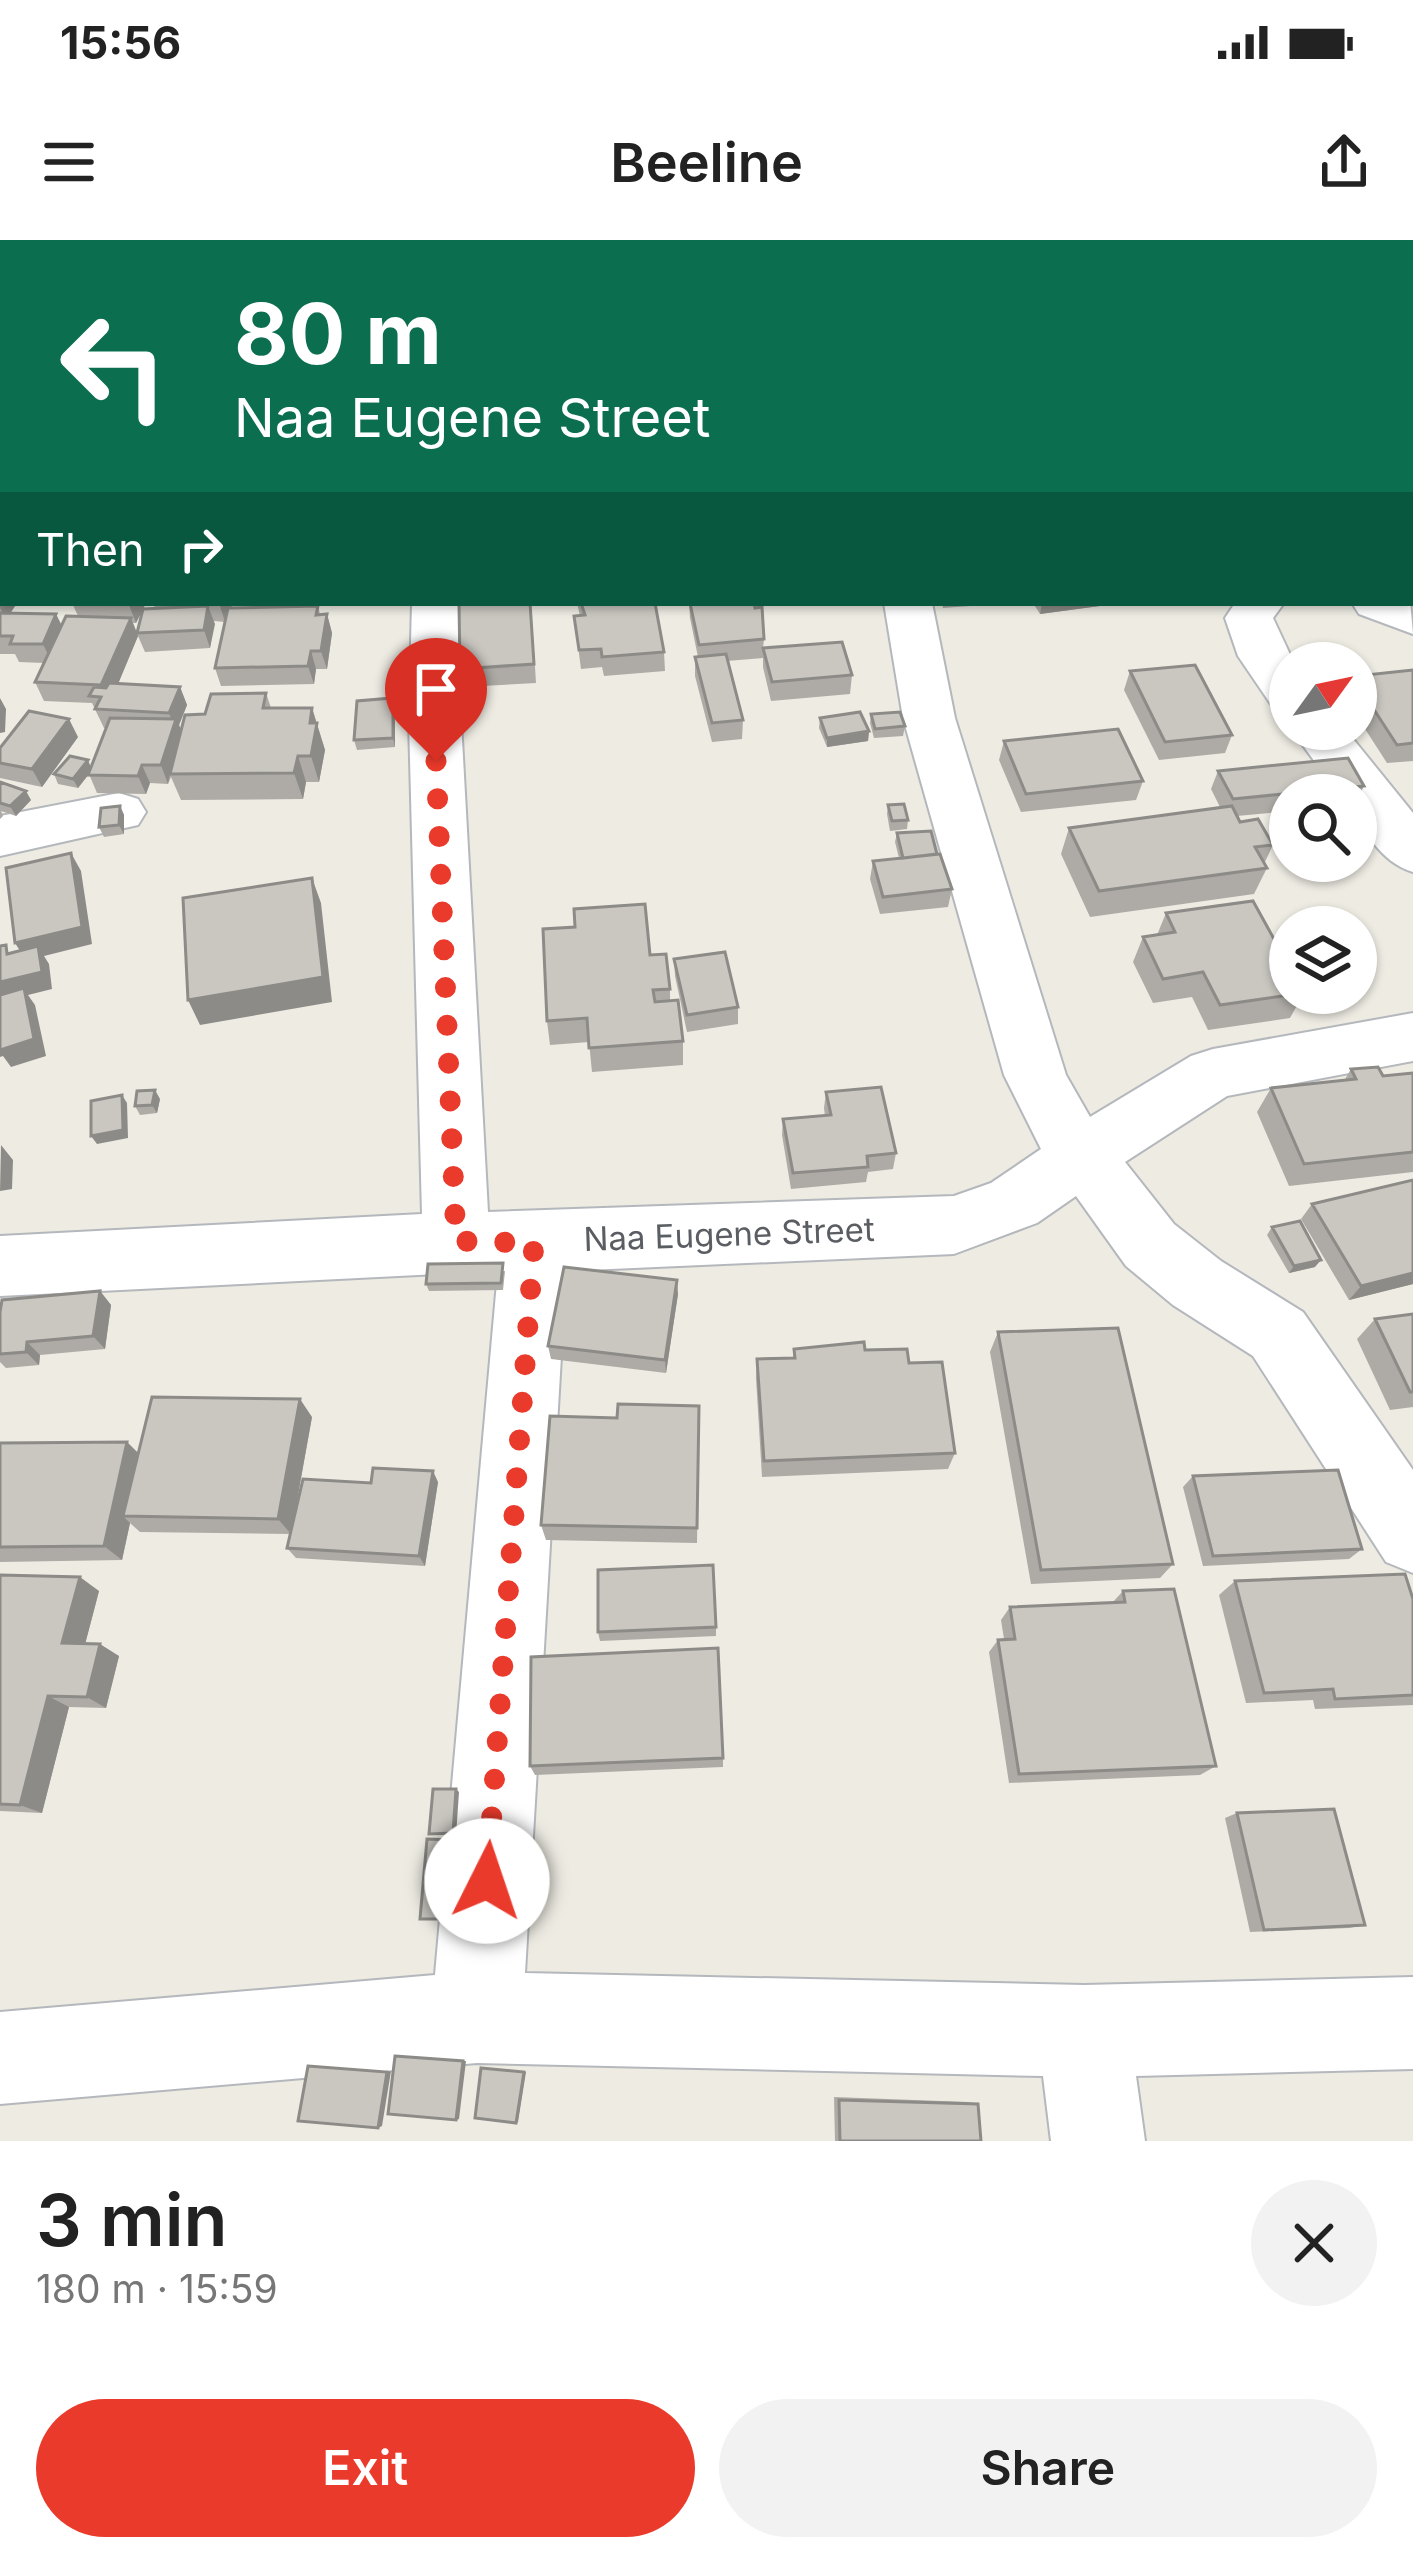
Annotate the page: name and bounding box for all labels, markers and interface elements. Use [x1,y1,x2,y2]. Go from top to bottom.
text: 15:56 [60,15,181,70]
icon: menu [36,129,102,195]
icon: share [1311,129,1377,195]
text: Beeline [610,130,803,195]
text: 80 m [234,283,442,384]
icon: left [36,288,192,444]
text: Naa Eugene Street [234,385,710,450]
icon: right [168,516,234,582]
text: Then [36,522,144,577]
pin [385,638,487,761]
north arrow [1269,642,1377,750]
map controls [1269,642,1377,1014]
icon: arrive [403,656,469,722]
button: search [1269,774,1377,882]
button: layers [1269,906,1377,1014]
street label: Naa Eugene Street [583,1209,875,1259]
position arrow [424,1818,550,1944]
text: 3 min [36,2176,228,2263]
button: close [1251,2180,1377,2306]
text: 180 m · 15:59 [36,2265,278,2312]
button: Exit [36,2399,695,2537]
button: Share [719,2399,1377,2537]

